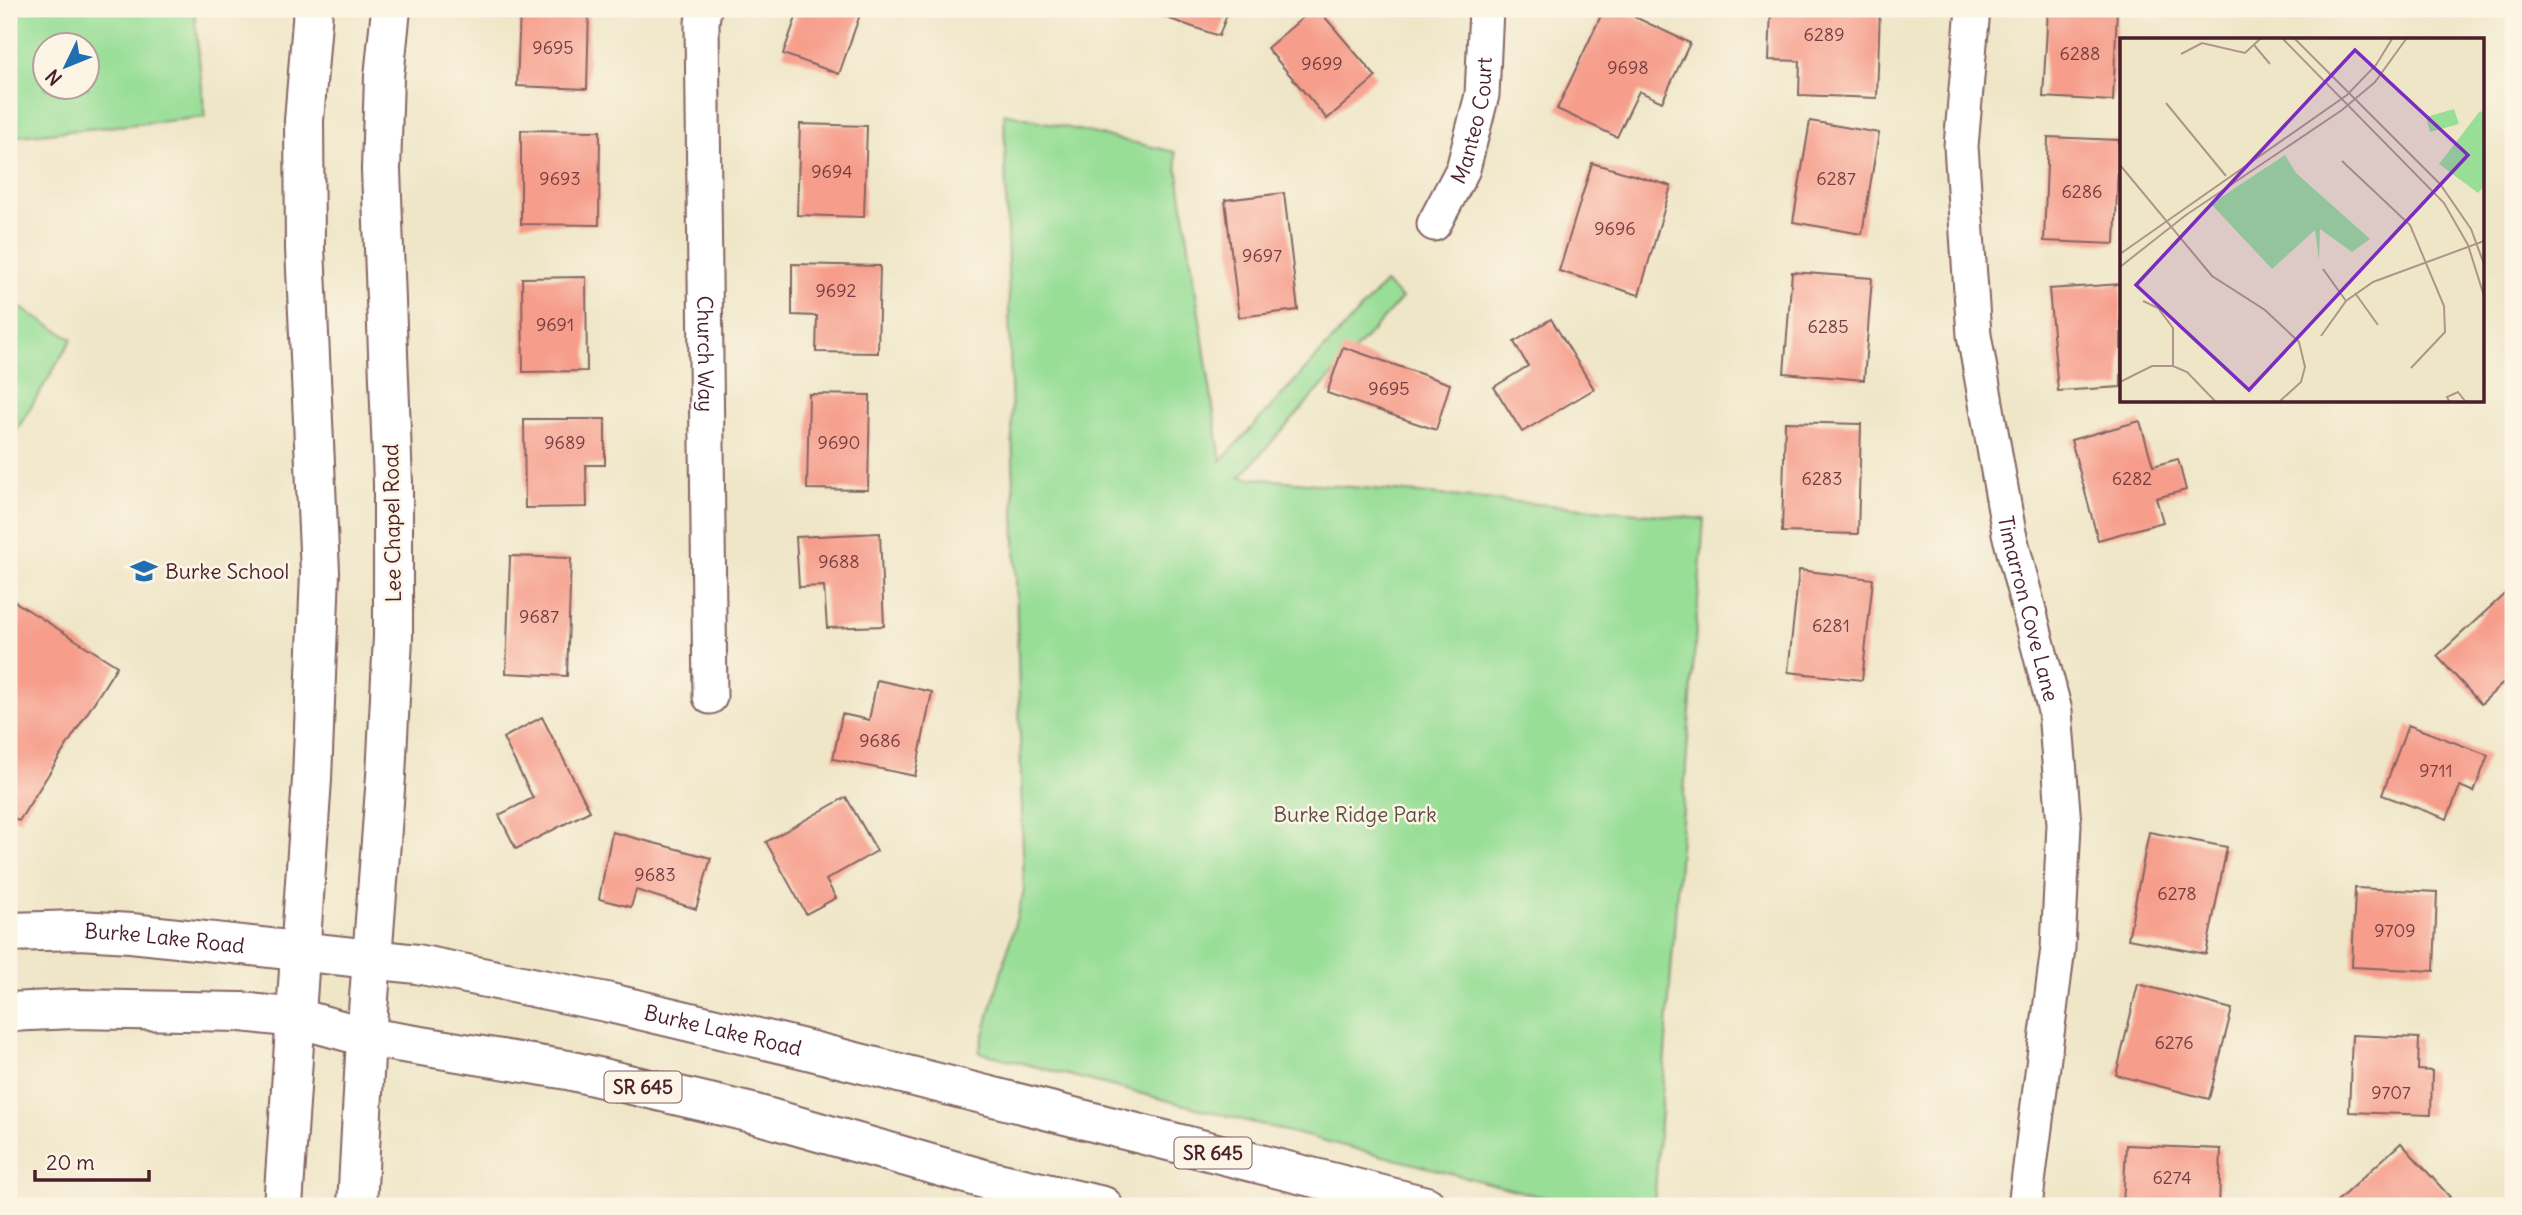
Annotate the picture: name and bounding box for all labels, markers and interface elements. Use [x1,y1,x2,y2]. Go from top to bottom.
house number: 6289 [1804,23,1844,46]
north arrow [32,32,102,102]
house number: 9695 [532,36,574,59]
inset map [2120,38,2484,402]
house number: 6288 [2060,42,2101,65]
house number: 9699 [1301,52,1343,75]
street label: Manteo Court [1444,56,1497,188]
house number: 9698 [1607,56,1649,79]
text: N [40,65,67,91]
house number: 9694 [811,160,853,183]
house number: 9693 [539,167,581,190]
house number: 6287 [1816,167,1856,190]
house number: 6286 [2061,180,2103,203]
house number: 9696 [1594,217,1636,240]
house number: 9697 [1242,244,1282,267]
house number: 9692 [816,279,857,302]
street label: Church Way [692,295,720,412]
house number: 9691 [536,313,574,336]
house number: 6285 [1808,315,1848,338]
house number: 9695 [1368,377,1410,400]
house number: 9689 [544,431,586,454]
house number: 9690 [818,431,860,454]
street label: Lee Chapel Road [377,443,407,603]
house number: 6283 [1802,467,1842,490]
house number: 6282 [2112,467,2152,490]
street label: Timarron Cove Lane [1993,513,2065,704]
house number: 9688 [818,550,860,573]
school or university icon: Burke School [129,556,159,586]
place label: Burke School [165,558,289,585]
house number: 9687 [519,605,559,628]
house number: 6281 [1812,614,1850,637]
house number: 9686 [859,729,901,752]
house number: 9711 [2419,759,2453,782]
park label: Burke Ridge Park [1273,801,1437,828]
house number: 9683 [634,863,676,886]
house number: 6278 [2157,882,2197,905]
street label: Burke Lake Road [84,917,246,959]
house number: 9709 [2374,919,2416,942]
street label: Burke Lake Road [642,998,805,1061]
house number: 6276 [2154,1031,2194,1054]
road number: SR 645 [604,1072,682,1102]
house number: 9707 [2371,1081,2411,1104]
scale bar [35,1138,149,1182]
road number: SR 645 [1174,1138,1252,1168]
text: 20 m [46,1149,95,1176]
house number: 6274 [2152,1166,2192,1189]

